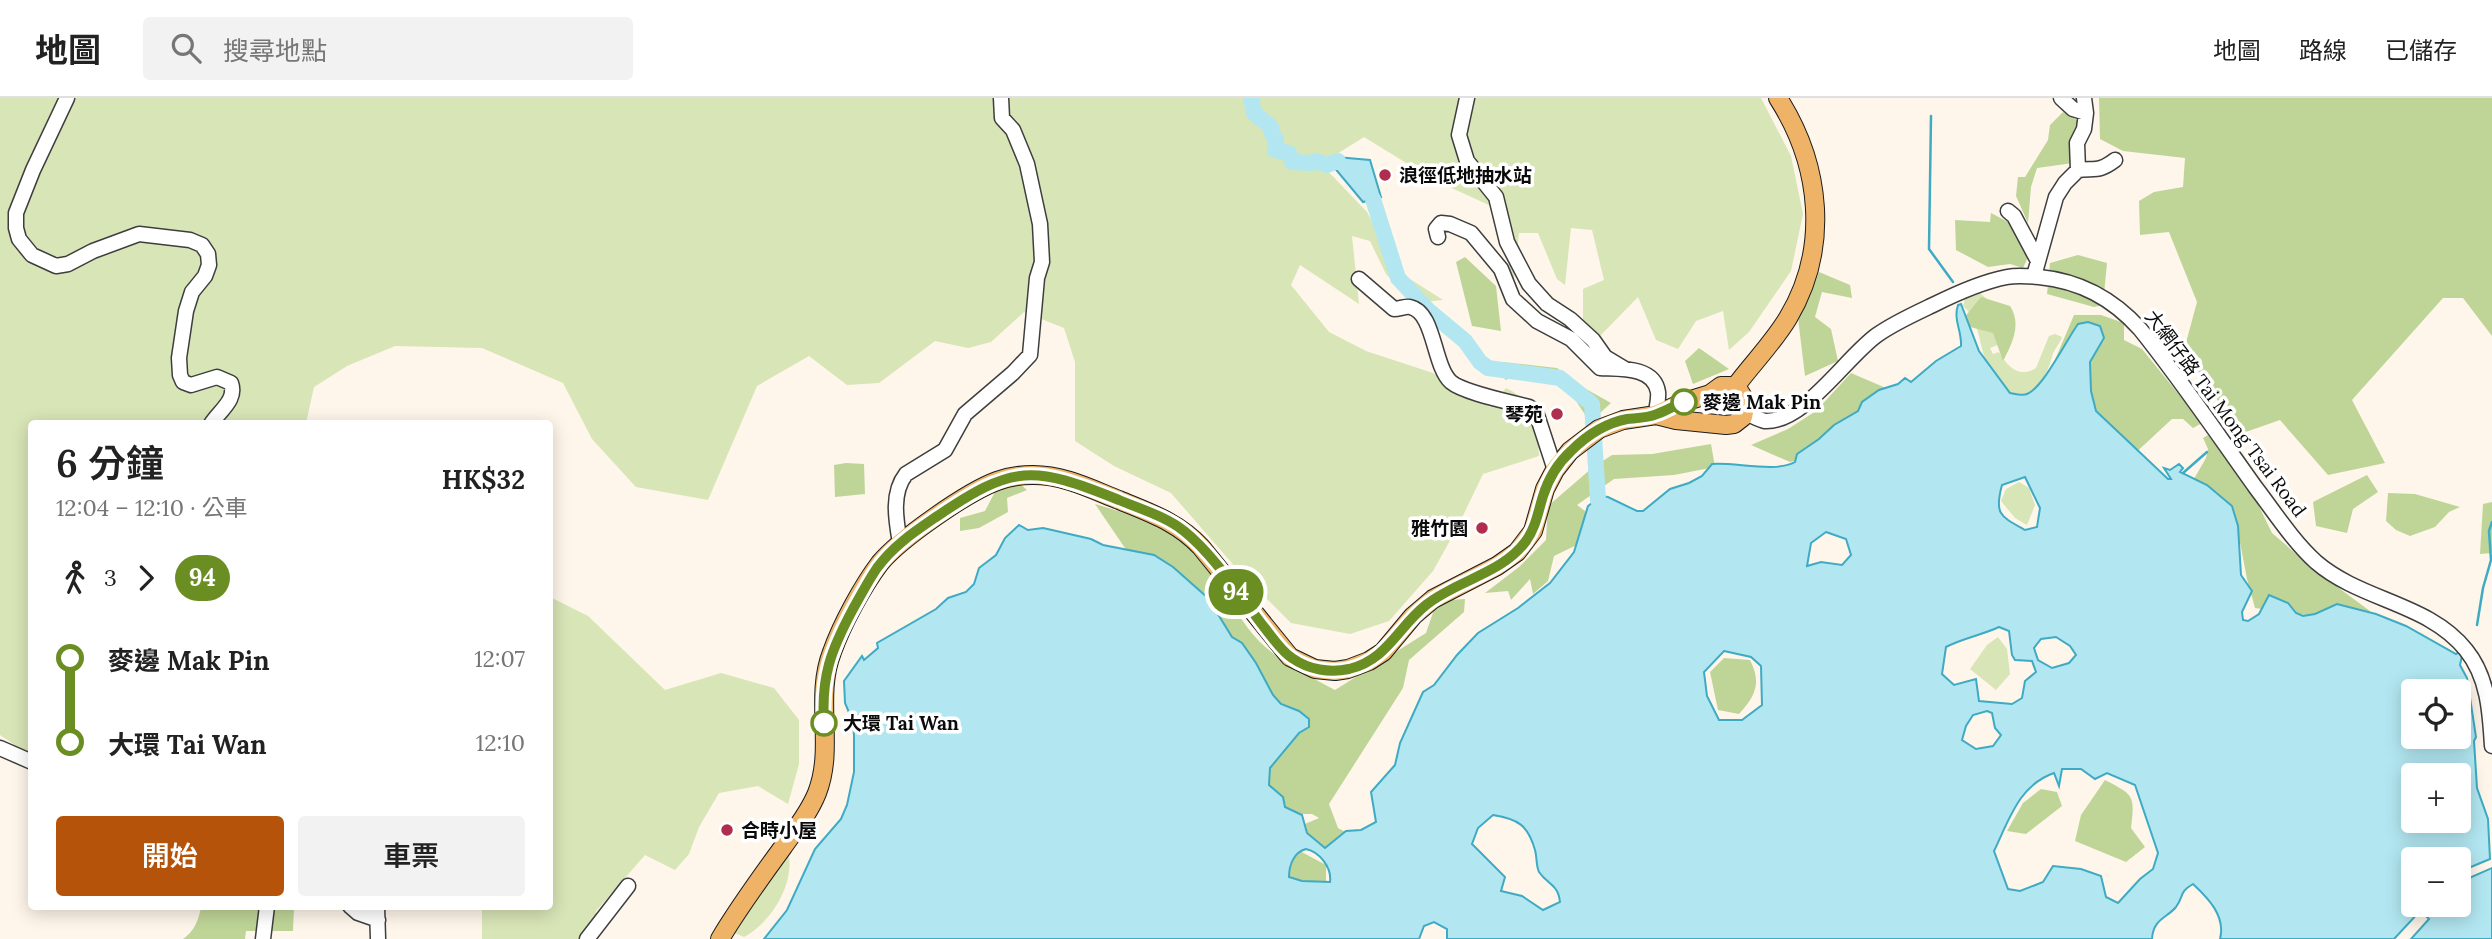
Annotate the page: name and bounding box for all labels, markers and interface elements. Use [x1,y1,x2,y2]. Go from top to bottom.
search box [143,17,633,80]
text: 地圖 [35,29,101,71]
icon: search [167,29,205,67]
text: 搜尋地點 [223,34,327,67]
text: 地圖 [2213,35,2261,66]
text: 路線 [2299,35,2347,66]
text: 已儲存 [2385,35,2457,66]
place label: 浪徑低地抽水站 [1399,163,1532,187]
marker: 浪徑低地抽水站 [1377,167,1393,183]
street label: 大網仔路 Tai Mong Tsai Road [2140,305,2312,521]
marker: 麥邊 Mak Pin [1671,389,1697,415]
place label: 麥邊 Mak Pin [1703,390,1821,414]
place label: 琴苑 [1505,402,1543,426]
marker: 琴苑 [1549,406,1565,422]
text: 6 分鐘 [56,439,164,487]
text: HK$32 [442,463,525,496]
text: 12:04 – 12:10 · 公車 [56,493,248,522]
place label: 雅竹園 [1411,516,1468,540]
marker: 雅竹園 [1474,520,1490,536]
icon: walk [56,559,94,597]
icon: forward [127,559,165,597]
text: 94 [189,562,216,593]
text: 3 [104,563,117,592]
line badge: 94 [1204,569,1268,615]
text: 94 [1223,576,1249,607]
text: 麥邊 Mak Pin [108,644,270,677]
text: 12:07 [474,644,525,673]
map controls [2401,679,2471,917]
button: locate [2401,679,2471,749]
marker: 大環 Tai Wan [811,710,837,736]
place label: 大環 Tai Wan [843,711,959,735]
text: 大環 Tai Wan [108,728,267,761]
text: 12:10 [476,728,525,757]
button: + [2401,763,2471,833]
button: 開始 [56,816,284,896]
button: 車票 [298,816,525,896]
place label: 合時小屋 [741,818,817,842]
marker: 合時小屋 [719,822,735,838]
button: − [2401,847,2471,917]

